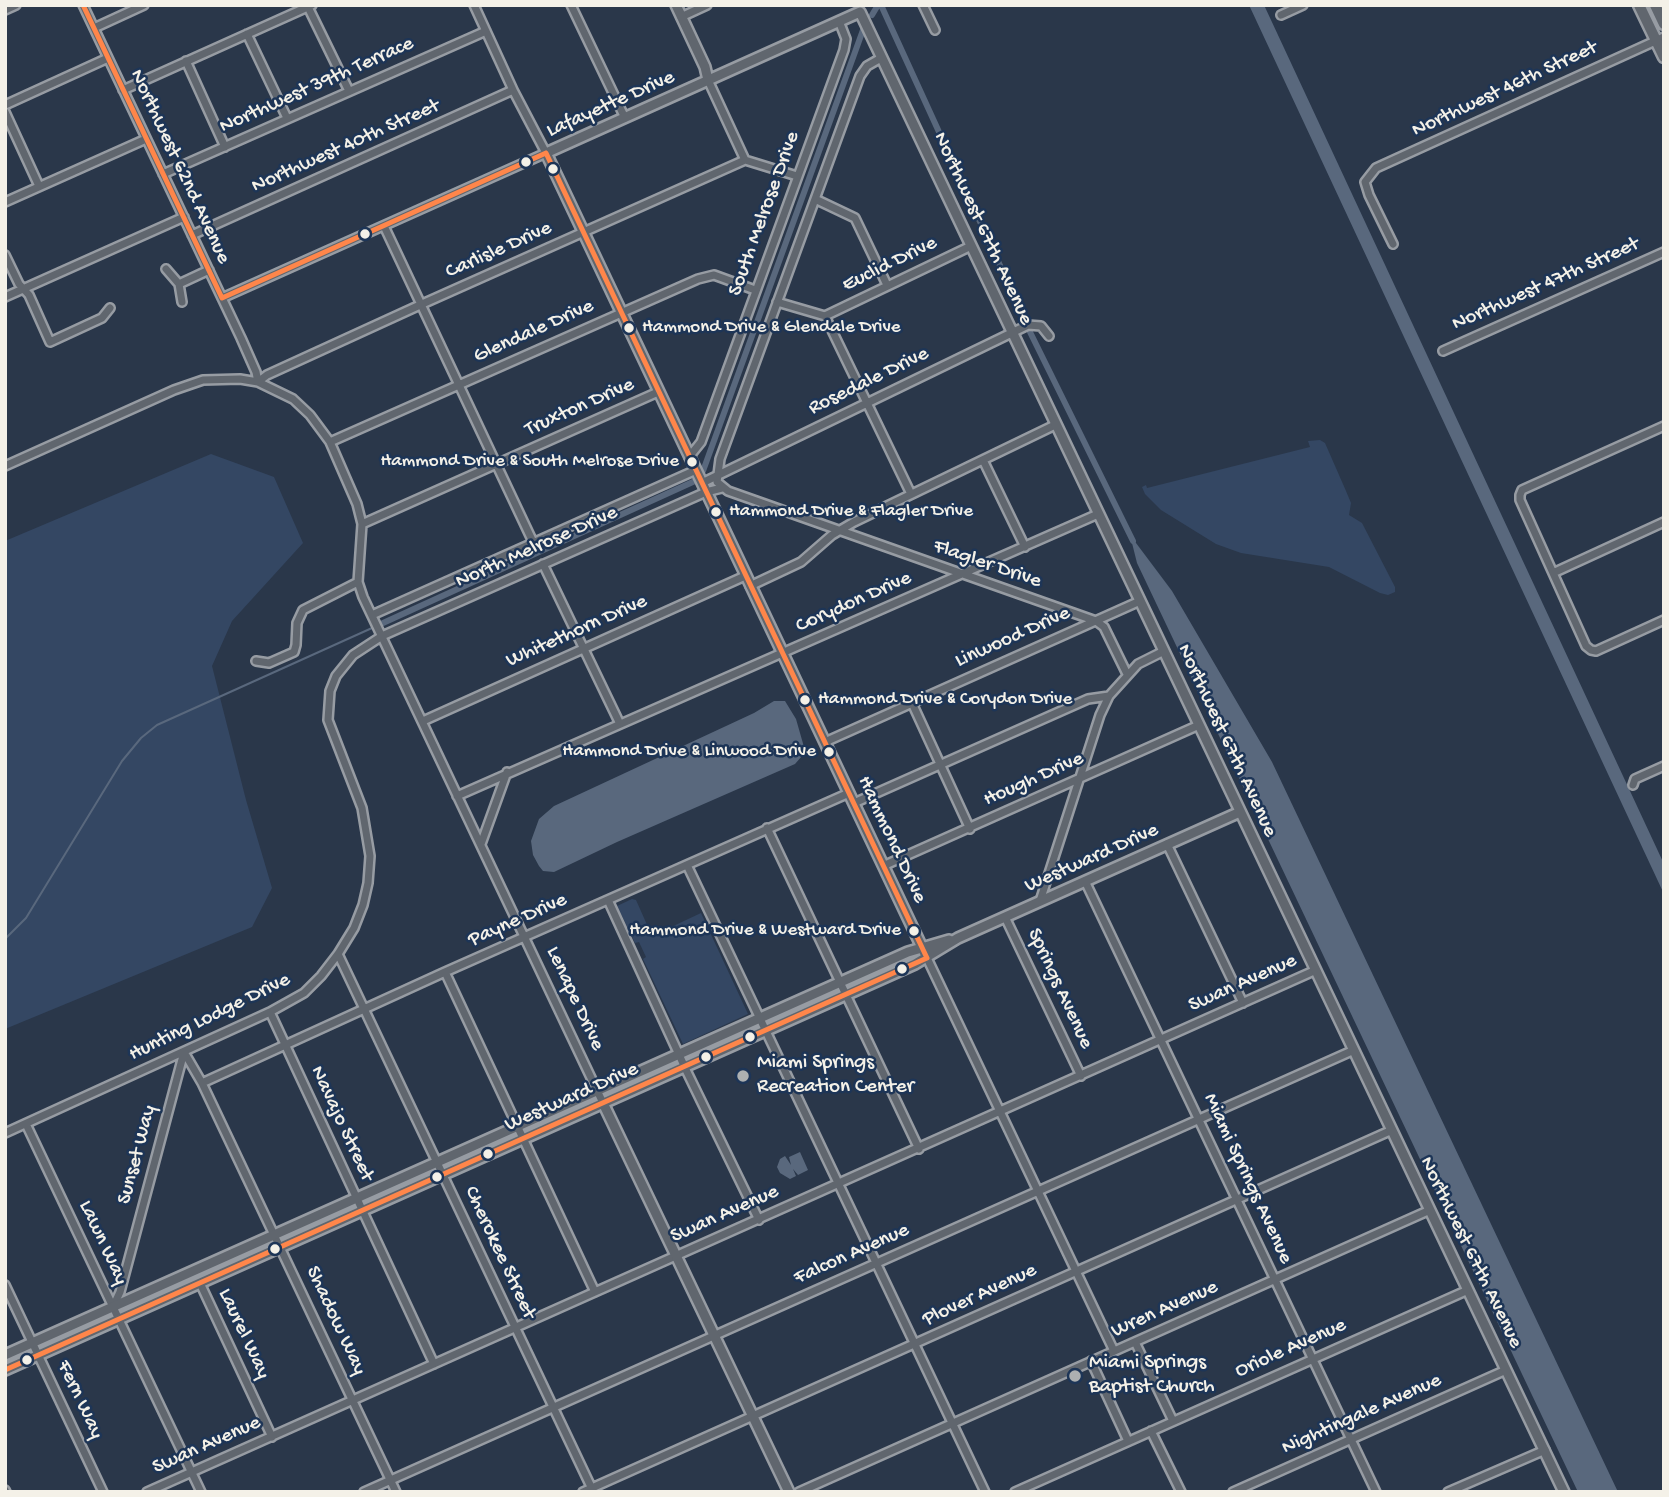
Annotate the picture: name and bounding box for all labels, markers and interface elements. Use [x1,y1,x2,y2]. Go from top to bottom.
street label: Northwest 39th Terrace [216,32,418,140]
street label: Northwest 46th Street [1408,36,1602,144]
street label: Northwest 62nd Avenue [123,66,235,268]
street label: Lafayette Drive [543,66,679,144]
street label: Northwest 40th Street [248,94,444,200]
street label: South Melrose Drive [724,128,806,300]
street label: Northwest 67th Avenue [926,129,1038,329]
unlabelled marker [519,155,533,169]
unlabelled marker [546,162,560,176]
street label: Carlisle Drive [442,216,556,286]
unlabelled marker [358,227,372,241]
street label: Euclid Drive [839,231,941,299]
street label: Northwest 47th Street [1449,232,1643,338]
street label: Glendale Drive [470,294,598,370]
place label: Hammond Drive & Glendale Drive [642,317,901,339]
marker: Hammond Drive & Glendale Drive [622,321,636,335]
street label: Rosedale Drive [805,342,933,422]
street label: Truxton Drive [522,373,638,443]
place label: Hammond Drive & South Melrose Drive [380,451,679,473]
marker: Hammond Drive & South Melrose Drive [685,455,699,469]
street label: North Melrose Drive [452,501,622,595]
place label: Hammond Drive & Flagler Drive [729,501,973,523]
marker: Hammond Drive & Flagler Drive [709,505,723,519]
street label: Flagler Drive [930,535,1044,595]
street label: Corydon Drive [792,566,916,640]
street label: Whitethorn Drive [502,590,652,674]
street label: Linwood Drive [952,601,1074,675]
street label: Northwest 67th Avenue [1170,641,1282,841]
place label: Hammond Drive & Corydon Drive [818,689,1072,711]
marker: Hammond Drive & Corydon Drive [798,693,812,707]
place label: Hammond Drive & Linwood Drive [562,741,816,763]
marker: Hammond Drive & Linwood Drive [822,745,836,759]
street label: Hough Drive [980,747,1088,813]
street label: Hammond Drive [851,772,931,908]
street label: Westward Drive [1021,818,1163,900]
street label: Payne Drive [465,888,571,954]
place label: Hammond Drive & Westward Drive [629,920,901,942]
marker: Hammond Drive & Westward Drive [907,924,921,938]
street label: Springs Avenue [1020,925,1098,1053]
street label: Lenape Drive [539,943,609,1055]
street label: Swan Avenue [1185,949,1301,1019]
unlabelled marker [895,962,909,976]
street label: Hunting Lodge Drive [125,968,295,1068]
unlabelled marker [743,1030,757,1044]
unlabelled marker [699,1050,713,1064]
place label: Miami Springs Recreation Center [757,1051,914,1101]
street label: Westward Drive [501,1057,643,1139]
street label: Navajo Street [303,1062,379,1186]
marker: Miami Springs Recreation Center [735,1068,751,1084]
street label: Miami Springs Avenue [1196,1090,1298,1268]
street label: Sunset Way [113,1103,163,1207]
unlabelled marker [481,1147,495,1161]
street label: Northwest 67th Avenue [1413,1153,1527,1353]
unlabelled marker [430,1170,444,1184]
street label: Swan Avenue [667,1180,783,1250]
street label: Cherokee Street [457,1182,541,1324]
street label: Lawn Way [71,1197,133,1289]
street label: Falcon Avenue [791,1218,913,1292]
unlabelled marker [268,1242,282,1256]
street label: Plover Avenue [919,1259,1041,1333]
street label: Shadow Way [299,1263,371,1379]
street label: Wren Avenue [1108,1275,1222,1345]
street label: Laurel Way [211,1285,275,1383]
street label: Oriole Avenue [1231,1313,1351,1385]
place label: Miami Springs Baptist Church [1089,1351,1214,1401]
unlabelled marker [20,1353,34,1367]
street label: Fern Way [50,1357,108,1443]
marker: Miami Springs Baptist Church [1067,1368,1083,1384]
street label: Nightingale Avenue [1278,1369,1446,1461]
street label: Swan Avenue [149,1411,265,1481]

